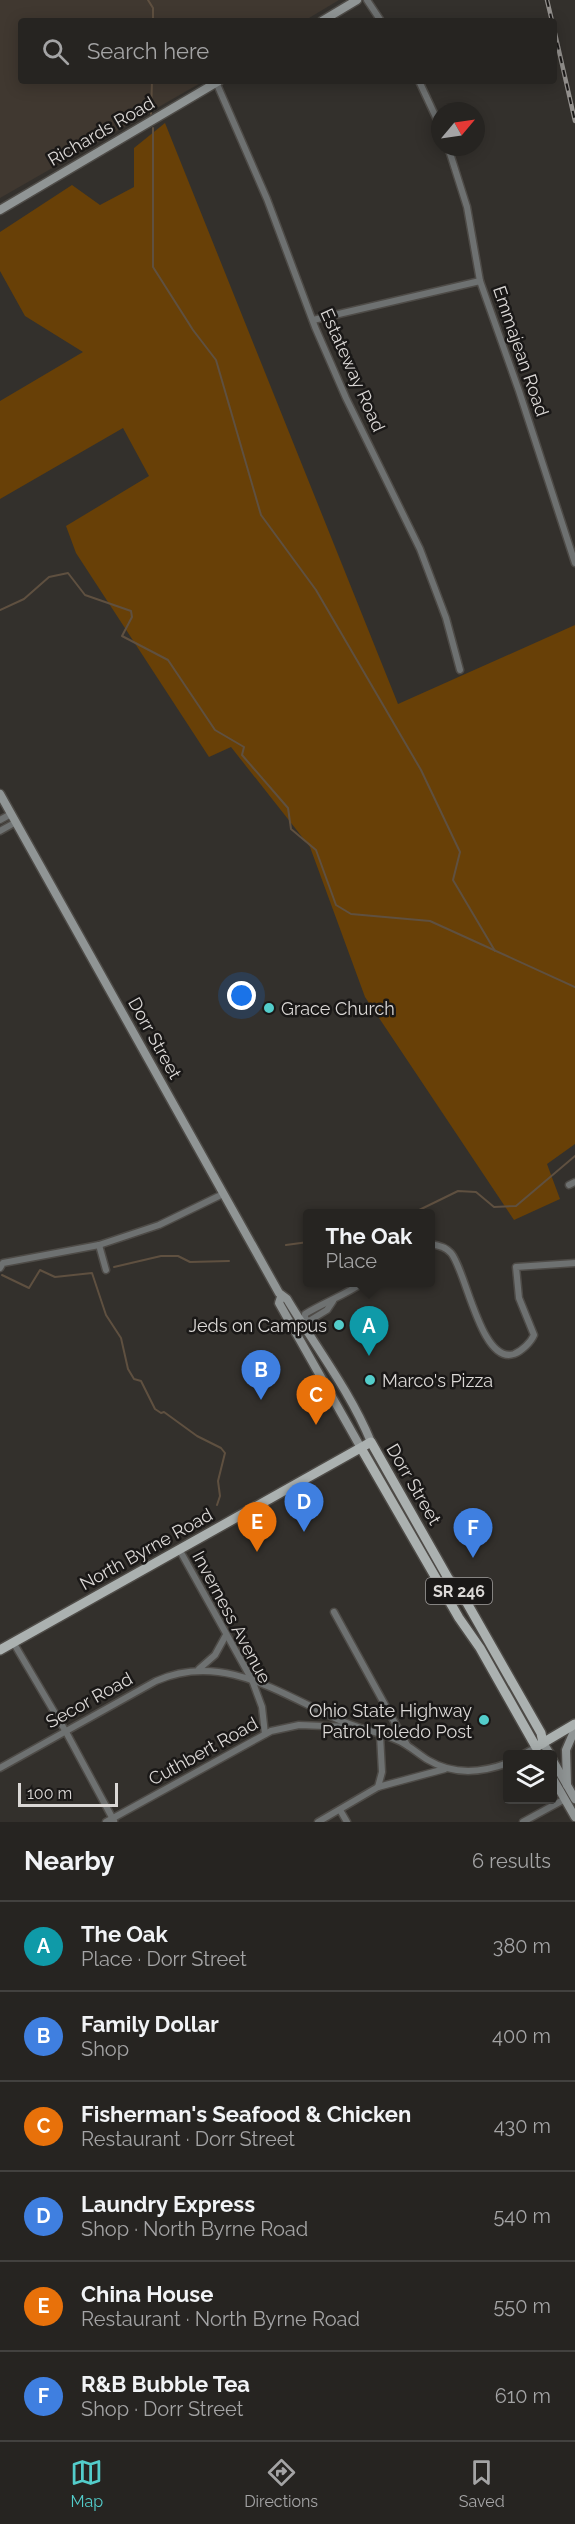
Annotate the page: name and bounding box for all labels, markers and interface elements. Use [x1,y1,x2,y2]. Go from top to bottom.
search box [18,18,557,84]
icon: search [39,35,72,68]
text: Search here [87,38,209,64]
street label: Richards Road [44,92,158,170]
north arrow [431,102,485,156]
street label: Emmajean Road [489,283,553,419]
street label: Estateway Road [316,305,390,435]
your location [227,981,256,1010]
street label: Dorr Street [124,993,186,1083]
place label: Grace Church [281,998,395,1019]
marker: Grace Church [262,1001,276,1015]
popup [303,1209,435,1287]
text: The Oak [326,1223,412,1249]
text: Place [326,1249,377,1273]
pin: A [350,1306,388,1356]
place label: Jeds on Campus [188,1315,327,1336]
marker: Jeds on Campus [332,1318,346,1332]
pin: B [242,1350,280,1400]
place label: Marco's Pizza [382,1370,493,1391]
marker: Marco's Pizza [363,1373,377,1387]
pin: C [296,1376,336,1425]
street label: Dorr Street [382,1440,446,1528]
pin: D [284,1482,324,1532]
pin: E [238,1502,276,1552]
street label: North Byrne Road [76,1504,216,1594]
pin: F [454,1508,492,1558]
street label: Inverness Avenue [188,1547,276,1687]
road number: SR 246 [426,1578,492,1604]
street label: Secor Road [42,1668,136,1732]
place label: Ohio State Highway Patrol Toledo Post [309,1700,472,1742]
street label: Cuthbert Road [145,1712,261,1790]
marker: Ohio State Highway Patrol Toledo Post [477,1713,491,1727]
map controls [503,1750,557,1804]
button: layers [503,1750,557,1804]
scale bar [18,1780,118,1808]
text: 100 m [27,1784,72,1803]
text: Nearby [24,1846,114,1876]
text: 6 results [472,1849,551,1873]
text: The Oak [81,1921,168,1947]
text: A [37,1934,50,1958]
text: 380 m [493,1934,551,1958]
text: Place · Dorr Street [81,1947,247,1971]
text: Family Dollar [81,2011,219,2037]
text: B [37,2024,50,2048]
text: 400 m [492,2024,551,2048]
text: Shop [81,2037,129,2061]
text: Fisherman's Seafood & Chicken [81,2101,411,2127]
text: C [37,2114,50,2138]
text: 430 m [494,2114,551,2138]
text: Restaurant · Dorr Street [81,2127,295,2151]
text: Laundry Express [81,2191,255,2217]
text: D [36,2204,51,2228]
text: 540 m [493,2204,551,2228]
text: Shop · North Byrne Road [81,2217,308,2241]
text: China House [81,2281,213,2307]
text: E [37,2294,50,2318]
text: 550 m [493,2294,551,2318]
text: Restaurant · North Byrne Road [81,2307,360,2331]
text: R&B Bubble Tea [81,2371,250,2397]
text: F [38,2384,49,2408]
text: 610 m [495,2384,551,2408]
text: Shop · Dorr Street [81,2397,243,2421]
tab: Map [70,2456,103,2511]
tab: Directions [244,2456,318,2511]
tab: Saved [459,2456,505,2511]

